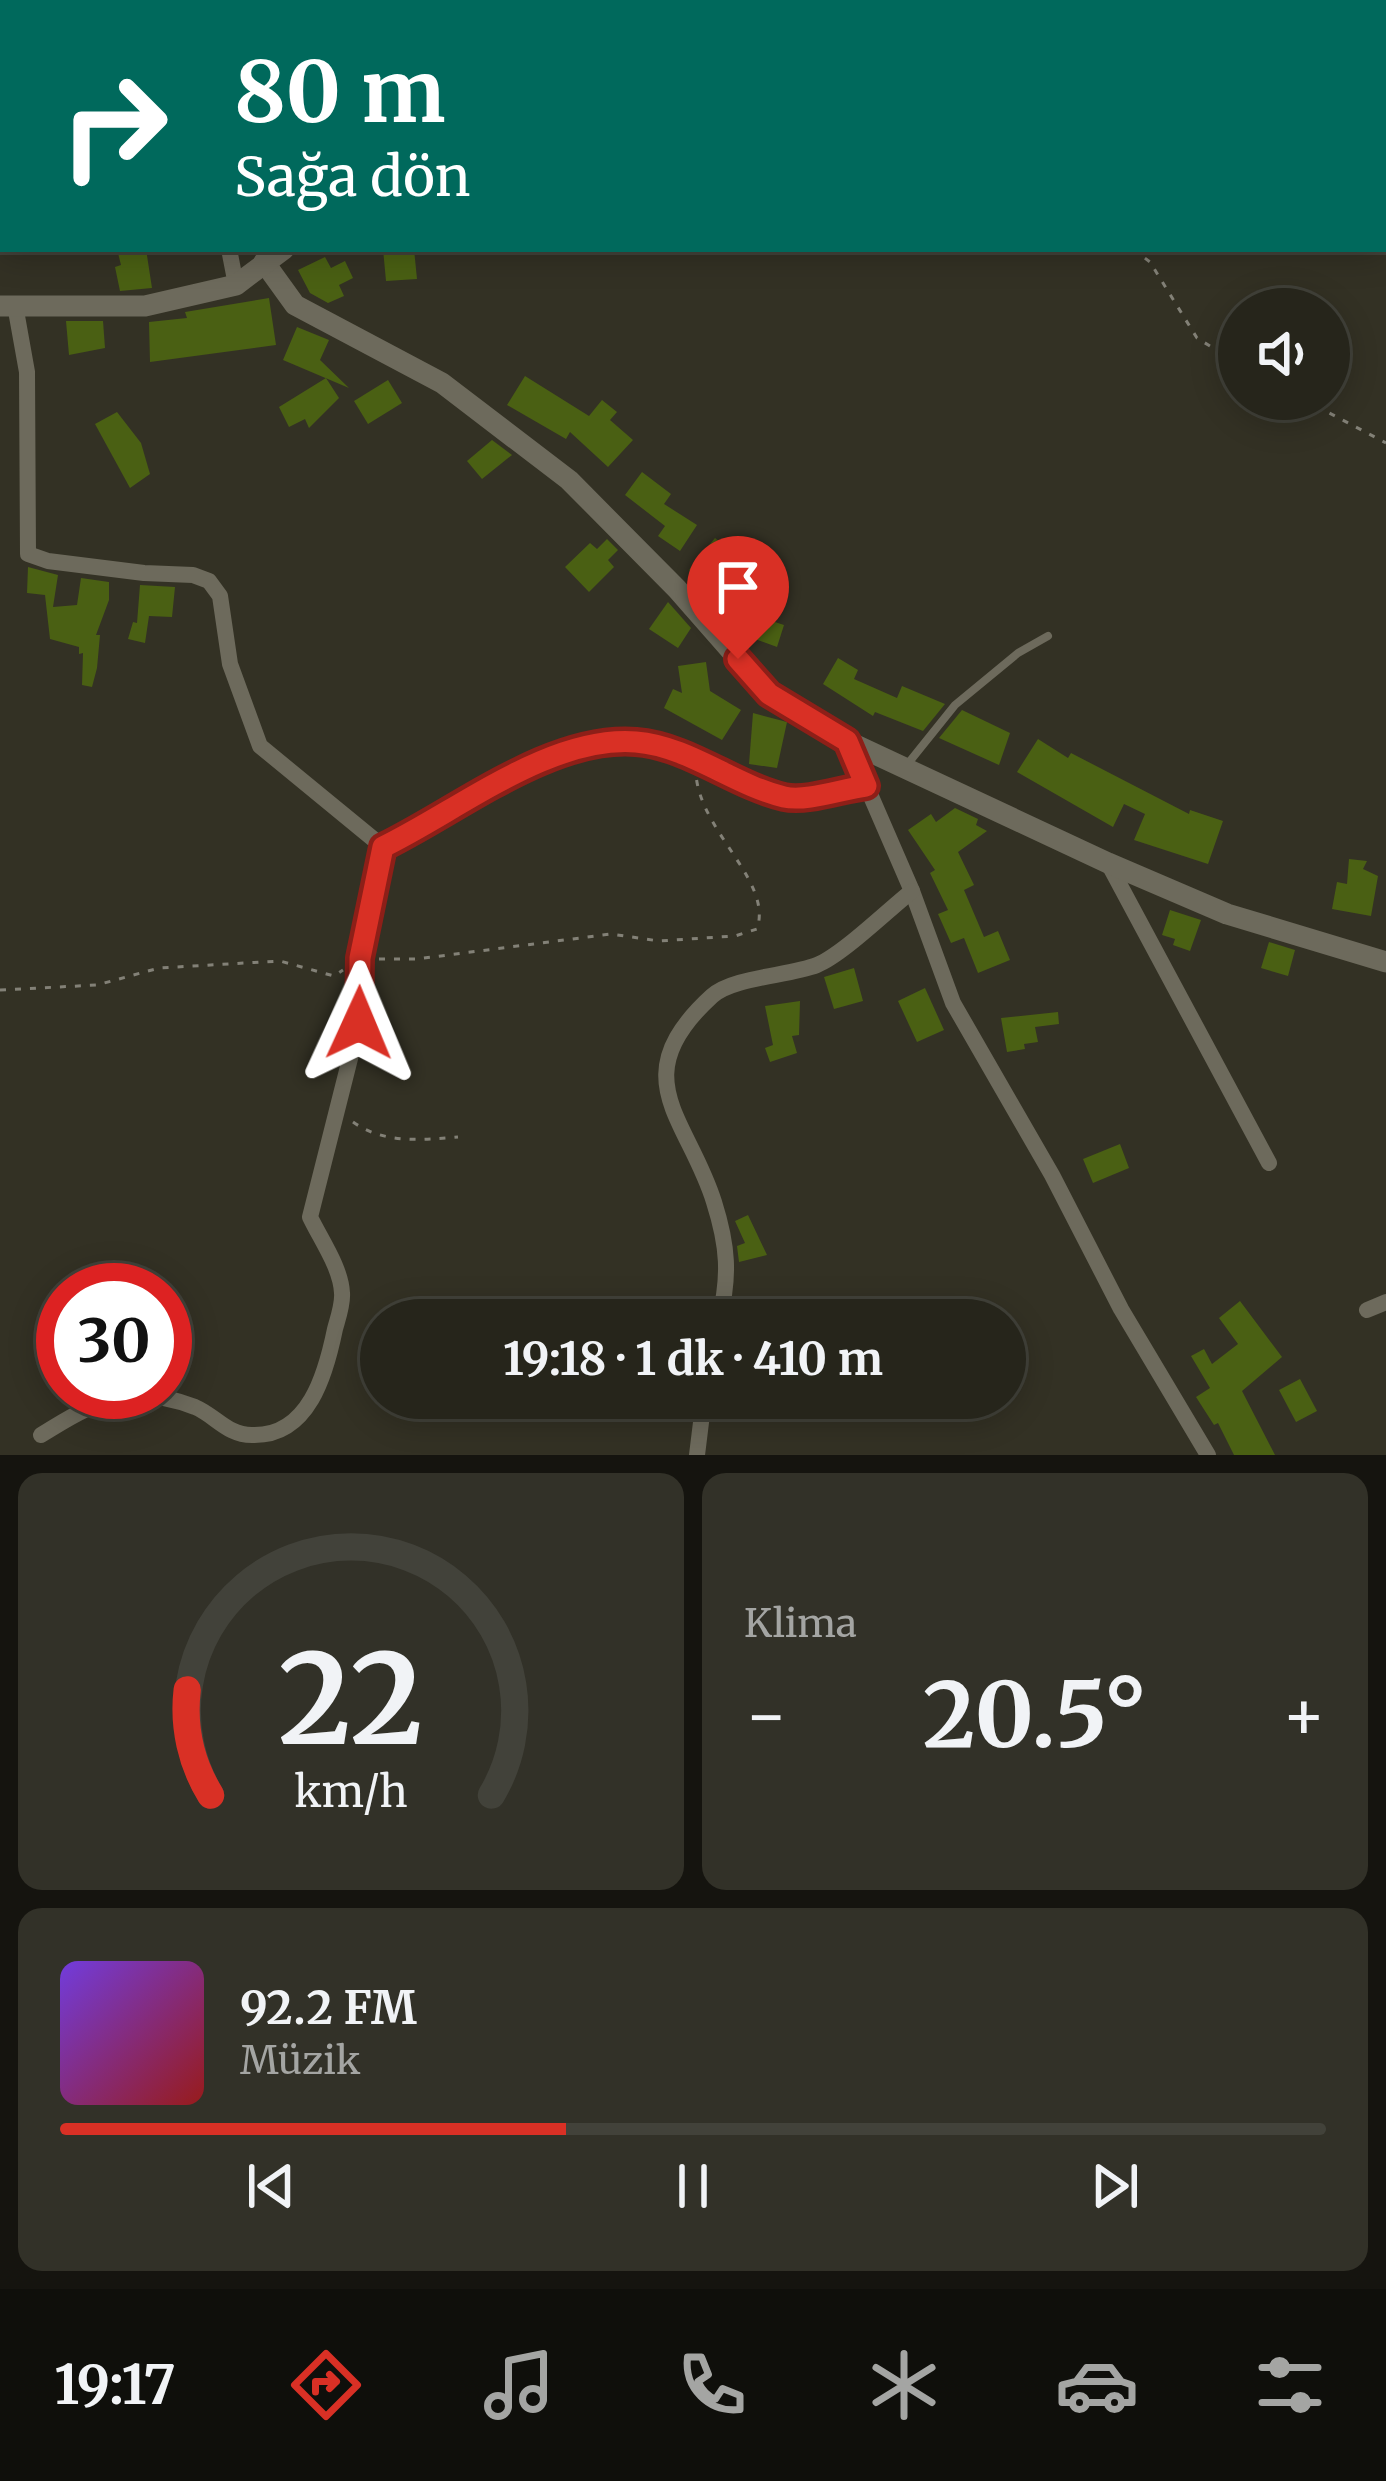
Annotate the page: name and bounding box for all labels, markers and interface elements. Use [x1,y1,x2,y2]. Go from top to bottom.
text: 80 m [234,39,446,145]
icon: right [36,48,192,204]
text: Sağa dön [234,143,470,211]
map controls [1218,288,1350,420]
button: sound [1218,288,1350,420]
pin [687,536,789,659]
icon: arrive [705,554,771,620]
position arrow [296,960,422,1086]
speed limit sign: 30 [36,1263,192,1419]
text: 19:18 · 1 dk · 410 m [503,1331,883,1387]
text: Klima [744,1599,857,1648]
text: 22 [278,1621,424,1778]
text: 20.5° [923,1658,1147,1772]
text: − [744,1674,788,1757]
text: + [1282,1674,1326,1757]
text: km/h [294,1764,408,1818]
text: 92.2 FM [240,1980,417,2036]
text: Müzik [240,2036,361,2085]
icon: previous [238,2153,304,2219]
icon: pause [660,2153,726,2219]
icon: next [1082,2153,1148,2219]
icon: directions [284,2343,368,2427]
icon: music [477,2343,561,2427]
icon: phone [670,2343,754,2427]
icon: climate [862,2343,946,2427]
icon: car [1055,2343,1139,2427]
icon: filters [1248,2343,1332,2427]
text: 19:17 [54,2351,176,2419]

